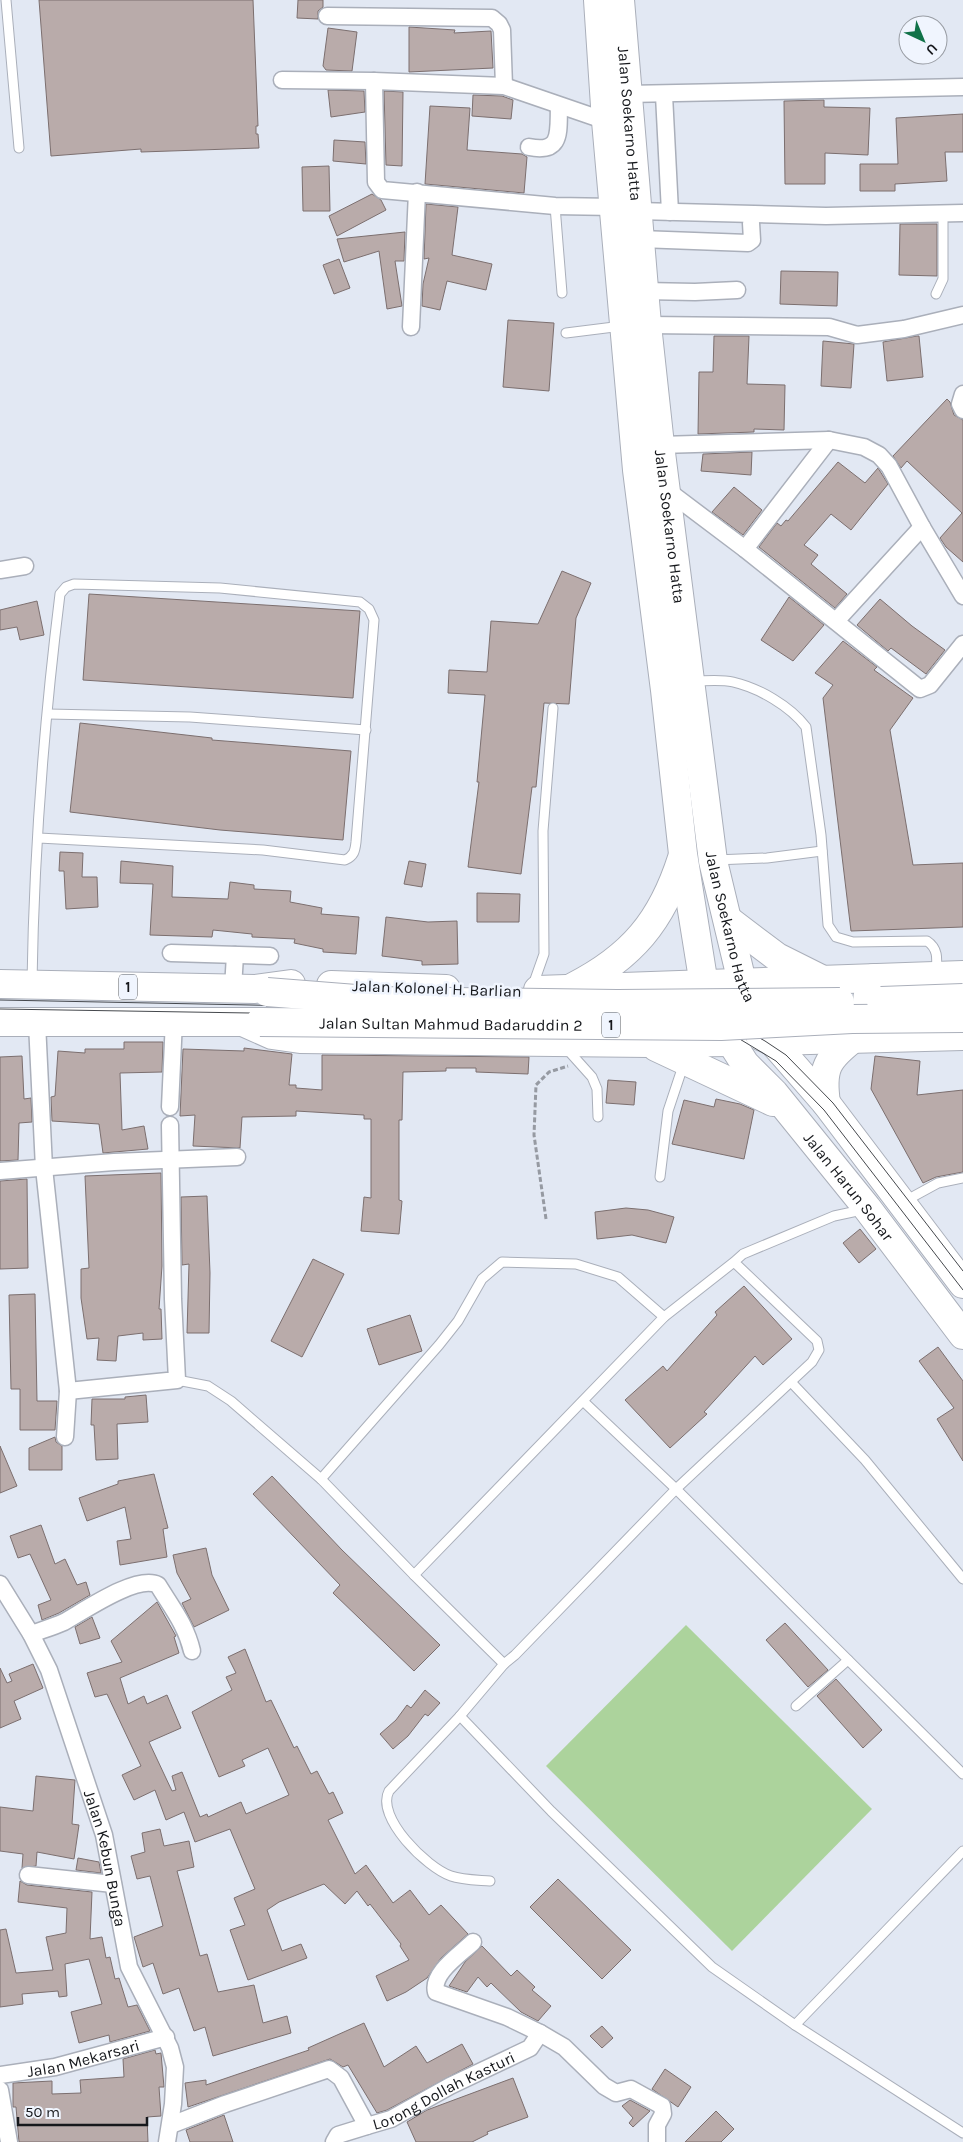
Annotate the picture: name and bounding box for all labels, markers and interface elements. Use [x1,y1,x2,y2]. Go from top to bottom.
north arrow [898,15,948,65]
text: U [922,40,941,58]
street label: Jalan Soekarno Hatta [614,46,646,202]
street label: Jalan Soekarno Hatta [651,449,689,605]
street label: Jalan Soekarno Hatta [702,850,759,1005]
road number: 1 [119,974,137,1000]
street label: Jalan Kolonel H. Barlian [352,976,522,1001]
road number: 1 [602,1012,620,1038]
street label: Jalan Sultan Mahmud Badaruddin 2 [319,1014,583,1035]
street label: Jalan Harun Sohar [800,1129,898,1245]
street label: Jalan Kebun Bunga [80,1788,130,1928]
street label: Jalan Mekarsari [26,2036,142,2081]
street label: Lorong Dollah Kasturi [370,2048,518,2134]
scale bar [18,2094,146,2126]
text: 50 m [25,2103,60,2121]

